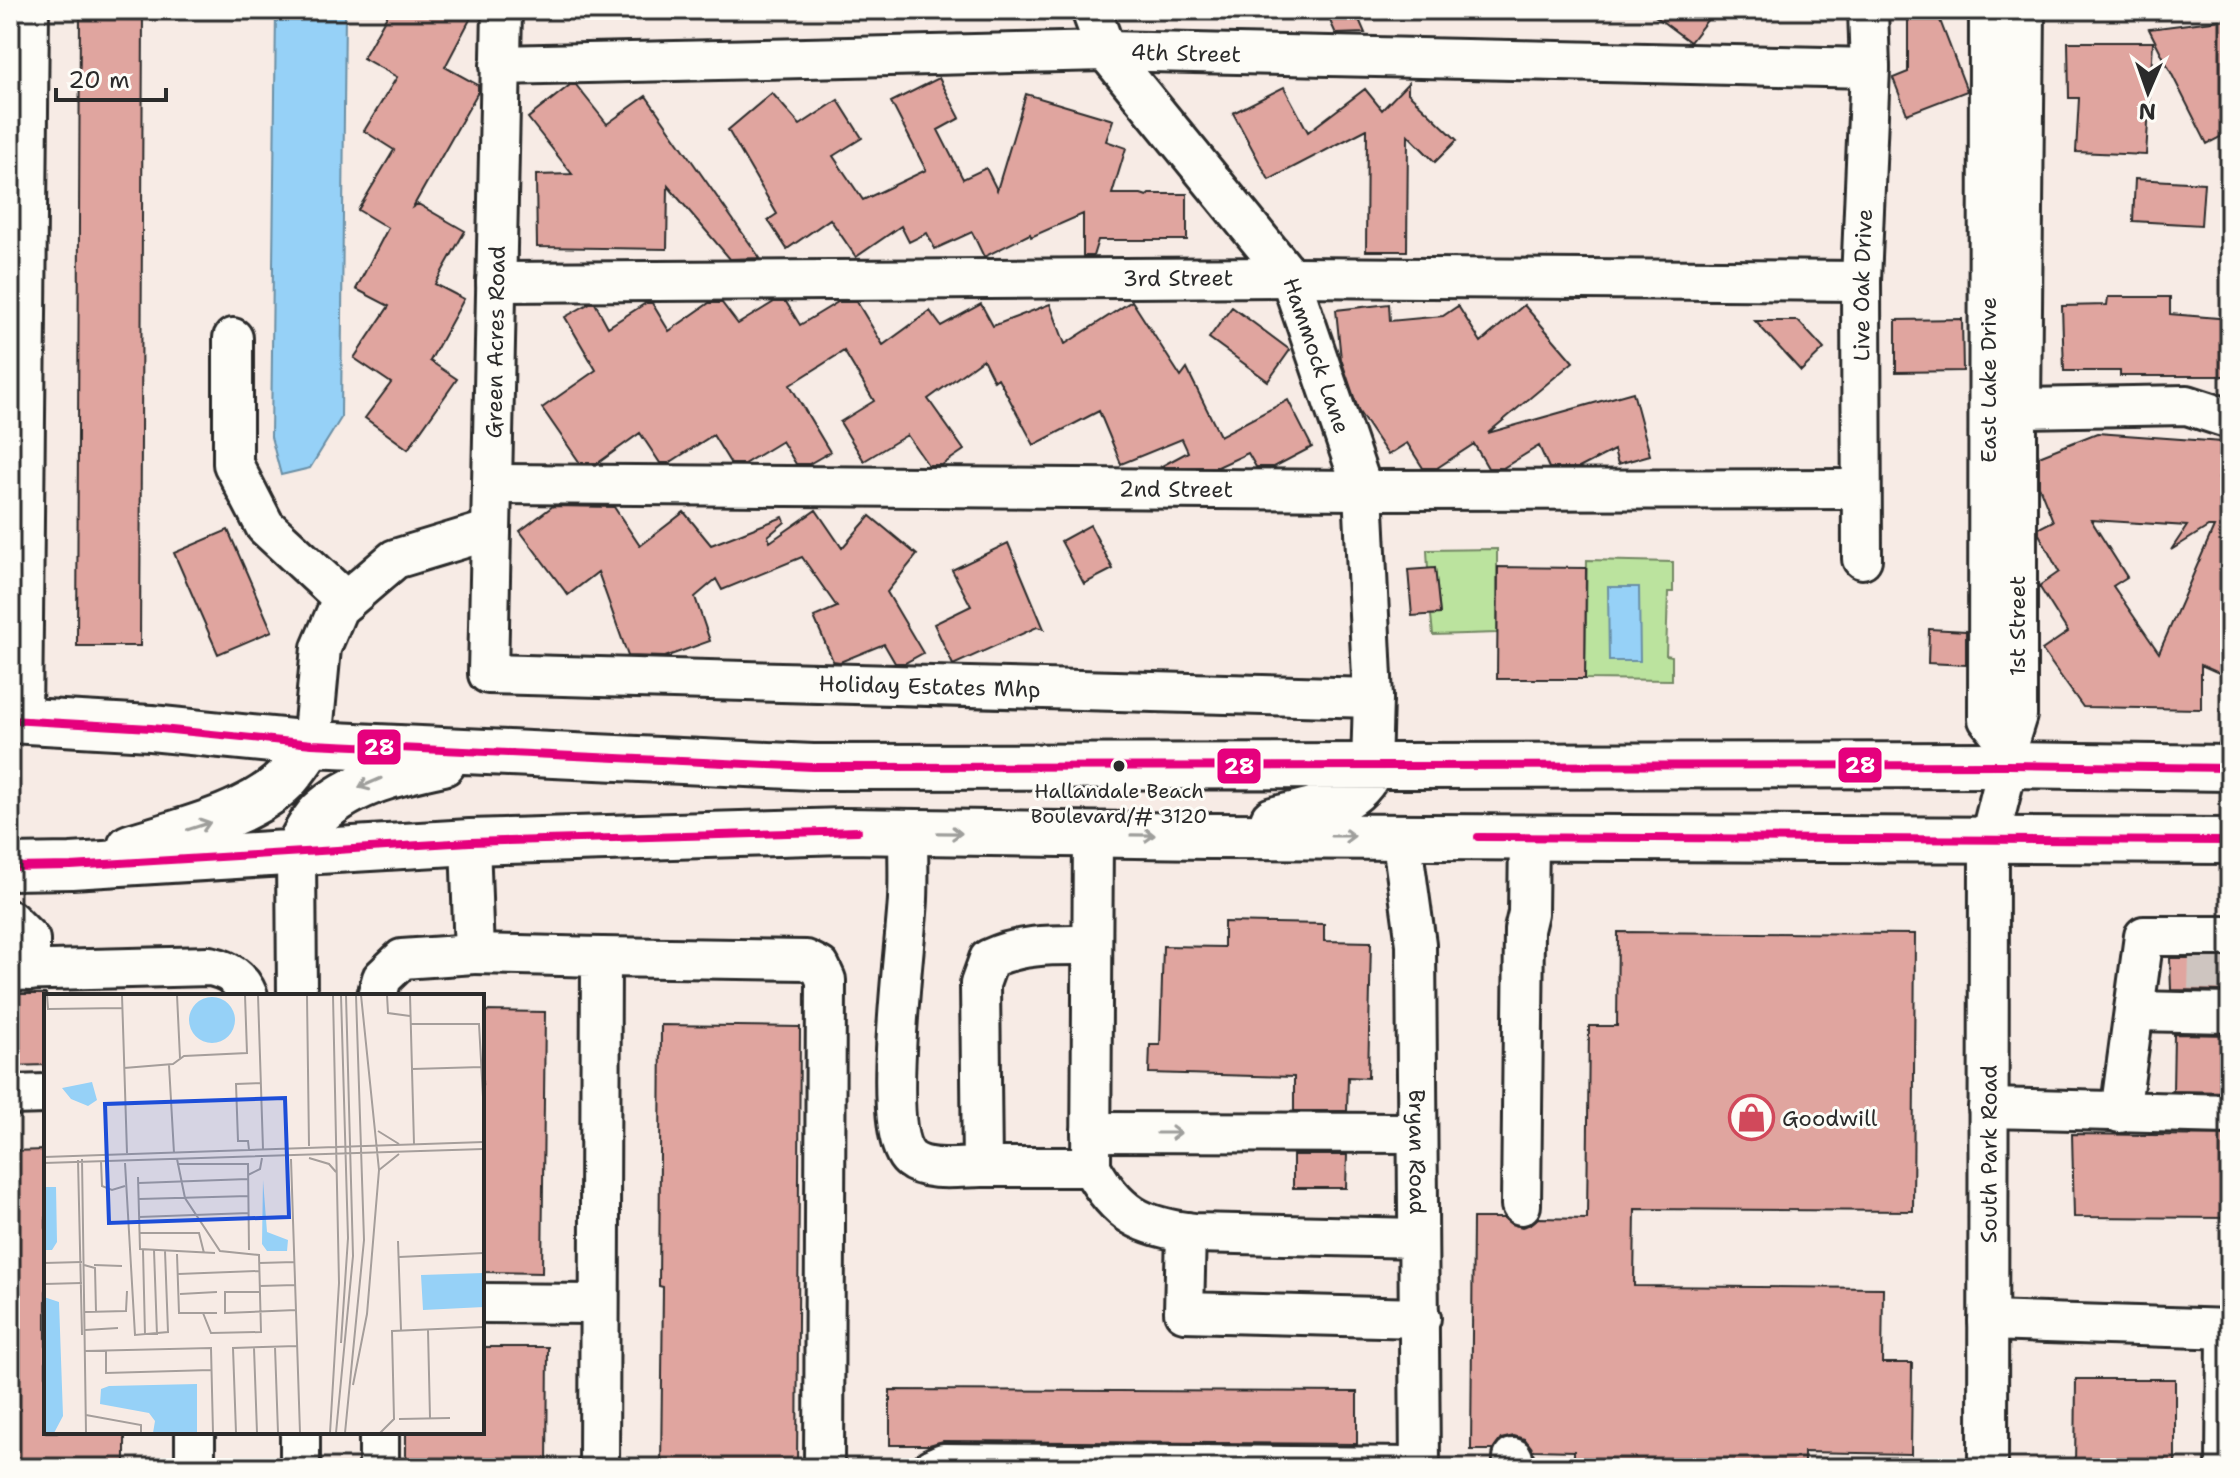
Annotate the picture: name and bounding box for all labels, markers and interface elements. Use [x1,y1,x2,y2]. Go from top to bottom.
street label: 4th Street [1130,38,1241,69]
scale bar [56,52,166,102]
north arrow [2108,52,2188,132]
text: 20 m [68,64,130,96]
text: N [2138,97,2157,126]
street label: Live Oak Drive [1847,208,1879,361]
street label: Green Acres Road [479,245,512,439]
street label: 3rd Street [1123,263,1233,293]
street label: Hammock Lane [1276,274,1357,437]
street label: East Lake Drive [1974,297,2003,463]
street label: 2nd Street [1119,474,1233,504]
street label: 1st Street [2003,576,2032,676]
street label: Holiday Estates Mhp [818,669,1041,704]
line badge: 28 [356,728,402,766]
text: 28 [364,733,394,762]
line badge: 28 [1837,746,1883,784]
line badge: 28 [1216,747,1262,785]
text: 28 [1845,751,1875,780]
text: 28 [1224,752,1254,781]
marker: Hallandale Beach Boulevard/# 3120 [1111,758,1127,774]
one-way arrow [358,777,383,792]
place label: Hallandale Beach Boulevard/# 3120 [1031,778,1207,829]
one-way arrow [186,817,211,832]
one-way arrow [936,825,963,840]
one-way arrow [1129,827,1156,843]
one-way arrow [1329,828,1356,844]
inset map [44,994,484,1434]
street label: South Park Road [1974,1065,2004,1243]
street label: Bryan Road [1402,1089,1432,1215]
shop icon: Goodwill [1727,1094,1775,1142]
place label: Goodwill [1782,1104,1878,1133]
one-way arrow [1155,1125,1182,1141]

